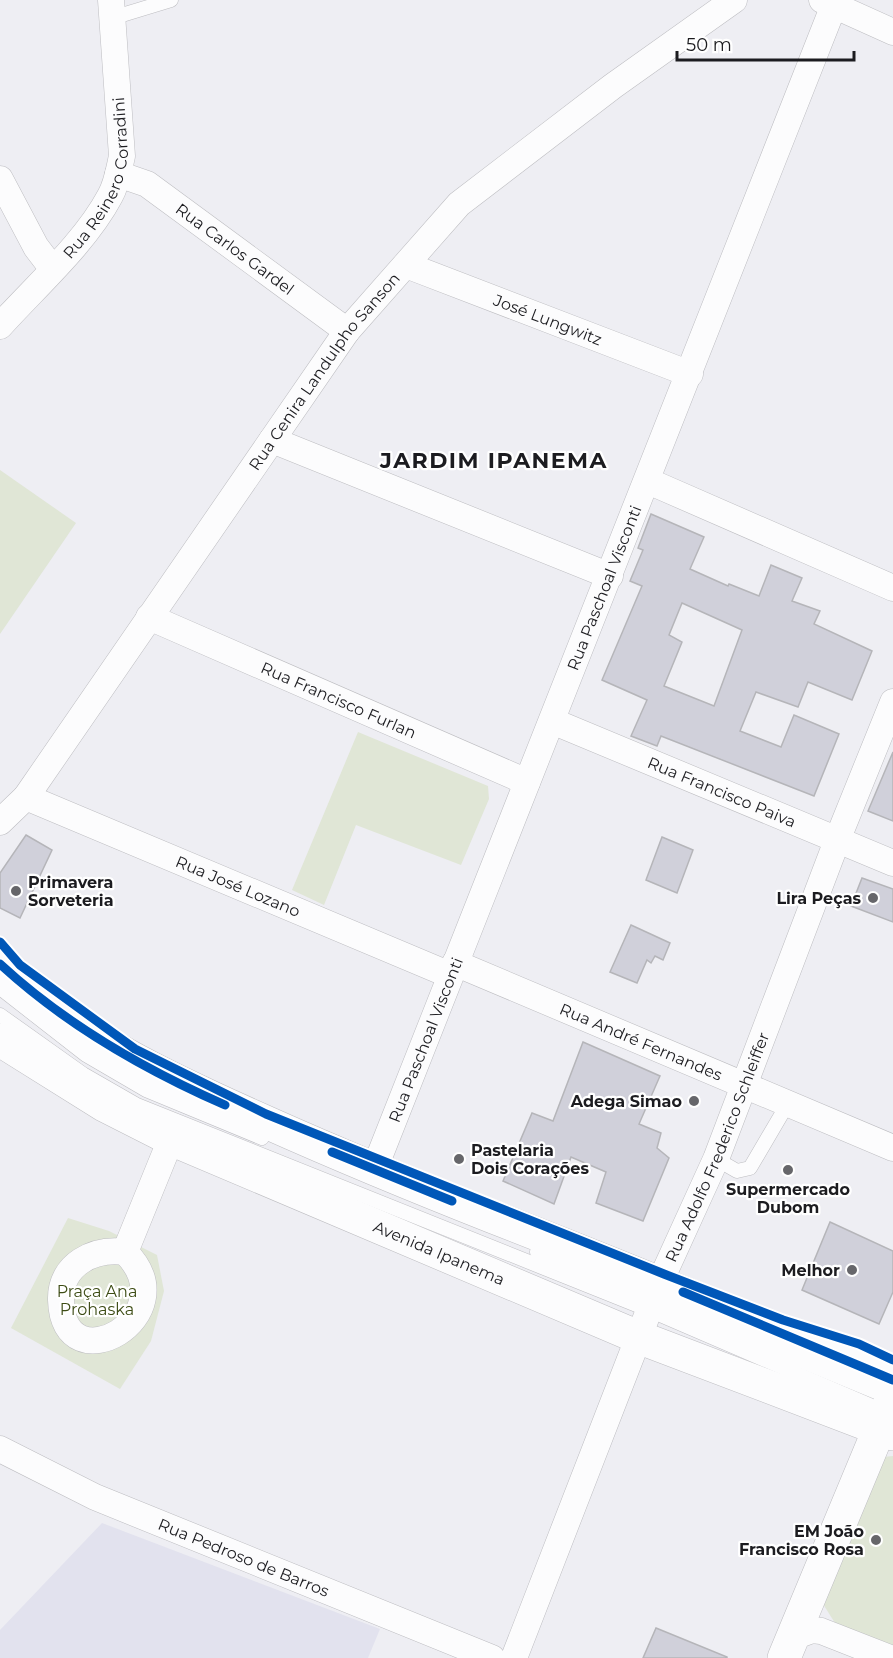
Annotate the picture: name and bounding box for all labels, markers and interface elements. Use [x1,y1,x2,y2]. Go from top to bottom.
scale bar [677,24,854,62]
text: 50 m [686,34,732,56]
street label: Rua Reinero Corradini [59,96,132,262]
street label: Rua Carlos Gardel [172,199,298,299]
street label: Rua Cenira Landulpho Sanson [245,269,404,474]
street label: José Lungwitz [490,290,605,349]
district label: JARDIM IPANEMA [379,447,608,474]
street label: Rua Paschoal Visconti [563,503,645,673]
street label: Rua Francisco Furlan [258,658,419,742]
street label: Rua Francisco Paiva [645,752,799,831]
street label: Rua José Lozano [173,851,303,921]
place label: Primavera Sorveteria [28,873,114,910]
marker: Primavera Sorveteria [9,884,23,898]
place label: Lira Peças [776,889,861,909]
marker: Lira Peças [866,891,880,905]
street label: Rua Paschoal Visconti [384,955,467,1125]
street label: Rua André Fernandes [557,999,725,1084]
street label: Rua Adolfo Frederico Schleiffer [661,1029,773,1265]
place label: Adega Simao [570,1092,682,1111]
marker: Adega Simao [687,1094,701,1108]
place label: Pastelaria Dois Corações [471,1141,589,1179]
marker: Pastelaria Dois Corações [452,1152,466,1166]
marker: Supermercado Dubom [781,1163,795,1177]
place label: Supermercado Dubom [726,1180,850,1217]
street label: Avenida Ipanema [371,1216,508,1289]
place label: Melhor [781,1261,840,1280]
marker: Melhor [845,1263,859,1277]
park label: Praça Ana Prohaska [57,1282,137,1319]
street label: Rua Pedroso de Barros [156,1514,332,1601]
place label: EM João Francisco Rosa [739,1522,864,1559]
marker: EM João Francisco Rosa [869,1533,883,1547]

